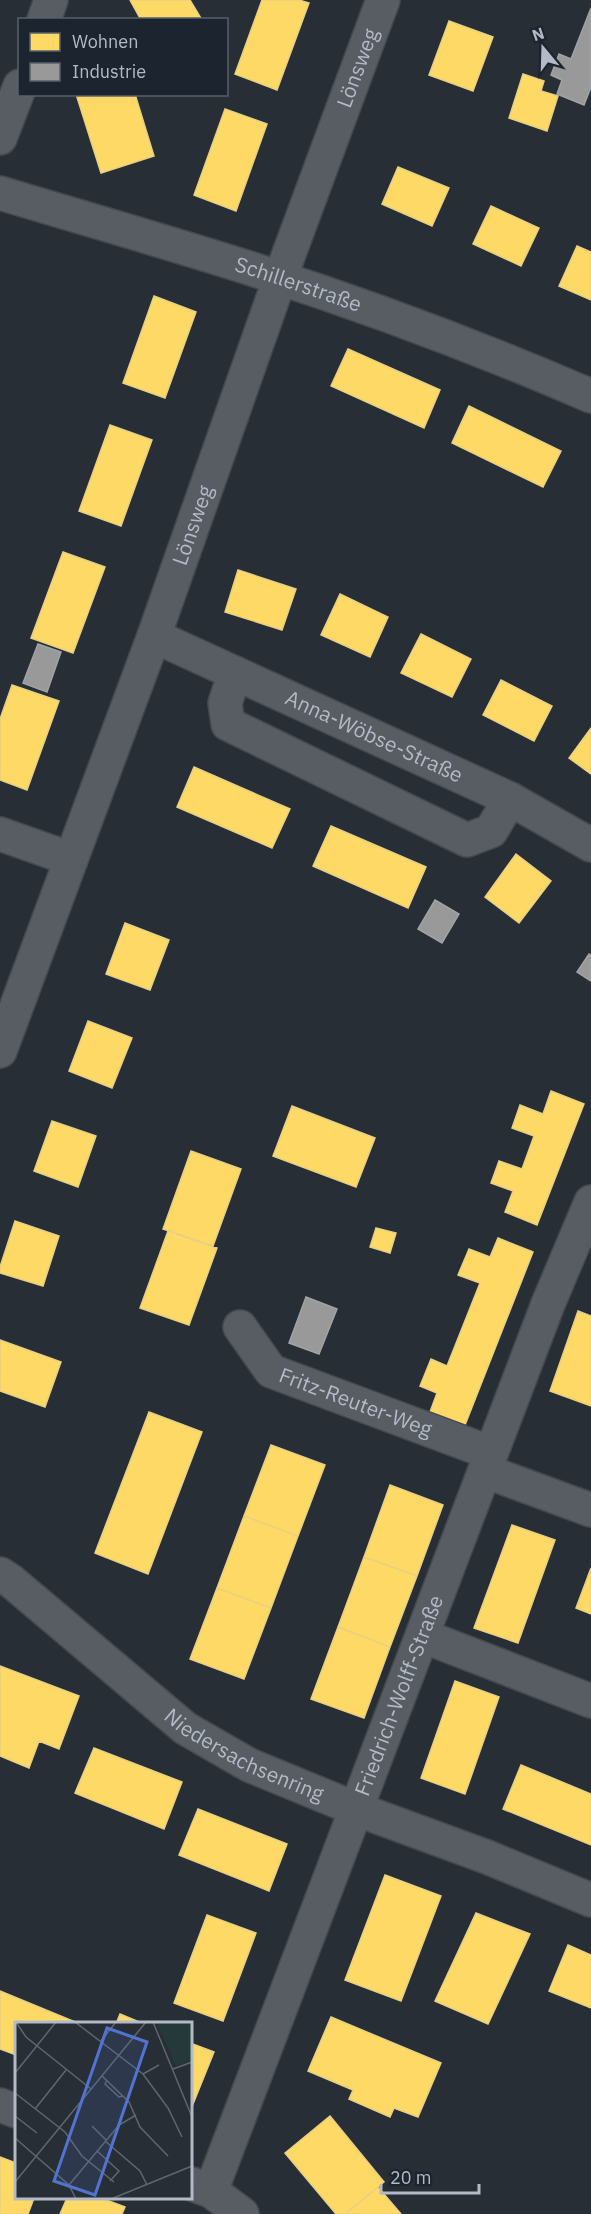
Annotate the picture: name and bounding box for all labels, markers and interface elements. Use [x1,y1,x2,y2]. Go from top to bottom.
legend [18,18,228,96]
north arrow [513,18,573,78]
text: N [529,22,547,45]
street label: Lönsweg [329,24,384,111]
text: Wohnen [72,30,138,53]
text: Industrie [72,60,146,83]
street label: Schillerstraße [232,249,366,318]
street label: Lönsweg [165,481,219,569]
street label: Anna-Wöbse-Straße [281,683,468,789]
street label: Fritz-Reuter-Weg [275,1360,436,1443]
street label: Friedrich-Wolff-Straße [347,1591,449,1800]
street label: Niedersachsenring [159,1702,328,1807]
inset map [15,2022,192,2199]
scale bar [381,2157,478,2195]
text: 20 m [390,2166,432,2189]

